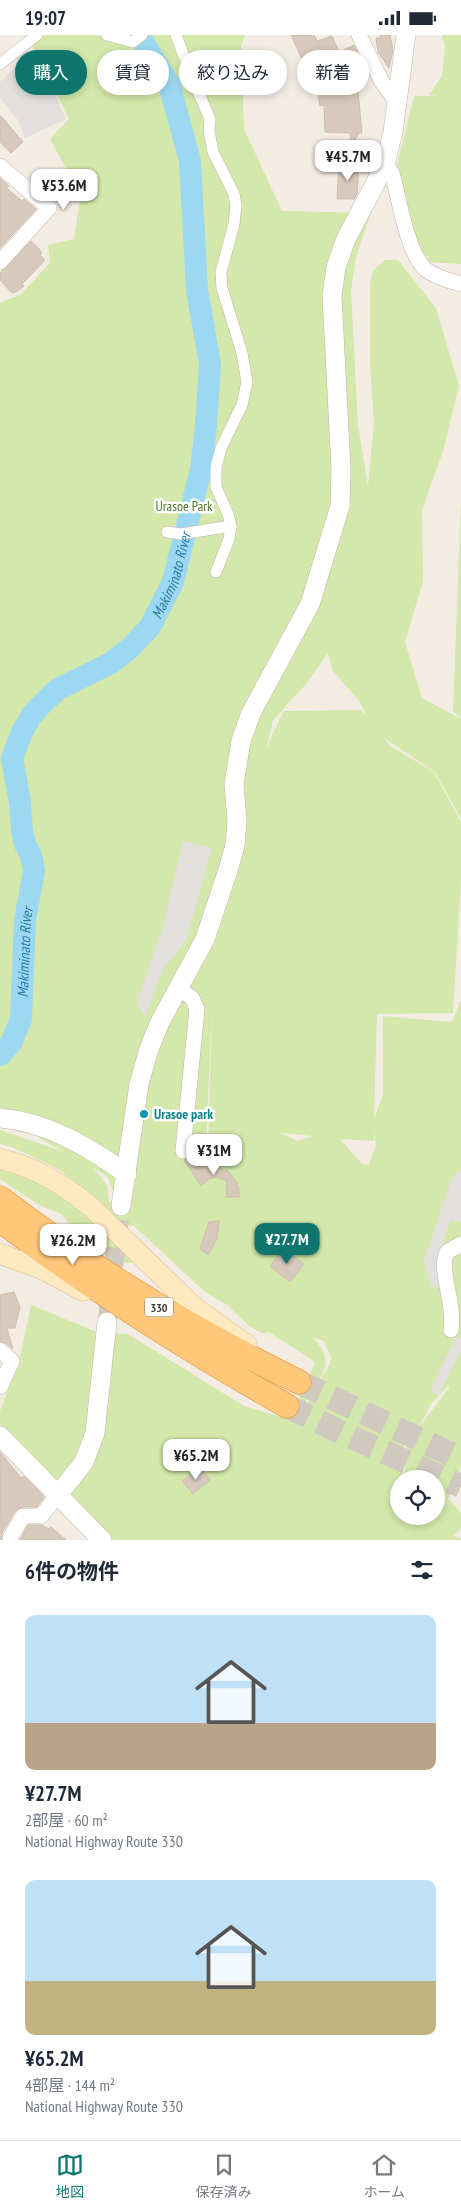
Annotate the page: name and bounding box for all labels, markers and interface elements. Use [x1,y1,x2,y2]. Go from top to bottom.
text: 19:07 [25,6,66,30]
chip: 購入 [15,50,87,95]
chip: 賃貸 [97,50,169,95]
chip: 絞り込み [179,50,287,95]
chip: 新着 [297,50,369,95]
pin: ¥45.7M [307,139,389,182]
text: ¥45.7M [326,146,370,166]
pin: ¥53.6M [23,169,105,211]
text: ¥53.6M [42,175,86,195]
park label: Urasoe Park [155,497,213,515]
water label: Makiminato River [147,528,195,622]
water label: Makiminato River [12,904,37,998]
place label: Urasoe park [154,1105,213,1123]
marker: Urasoe park [138,1108,150,1120]
pin: ¥31M [184,1133,244,1176]
text: ¥31M [197,1140,231,1160]
pin: ¥26.2M [32,1223,114,1266]
pin: ¥27.7M [246,1223,328,1265]
text: ¥27.7M [265,1229,309,1249]
text: ¥26.2M [51,1230,95,1250]
road number: 330 [145,1297,173,1317]
pin: ¥65.2M [155,1439,237,1481]
text: ¥65.2M [174,1445,218,1465]
map controls [390,1470,445,1525]
button: locate [390,1470,445,1525]
icon: filters [408,1556,436,1584]
text: 6件の物件 [25,1558,119,1585]
icon: home [186,1647,276,1737]
text: ¥27.7M [25,1780,81,1807]
text: 2部屋 · 60 m² [25,1810,108,1830]
text: National Highway Route 330 [25,1831,183,1851]
icon: home [186,1912,276,2002]
text: ¥65.2M [25,2045,84,2072]
text: 4部屋 · 144 m² [25,2075,115,2095]
text: National Highway Route 330 [25,2096,183,2116]
tab: 地図 [56,2151,84,2201]
tab: 保存済み [196,2151,252,2201]
tab: ホーム [363,2151,405,2201]

